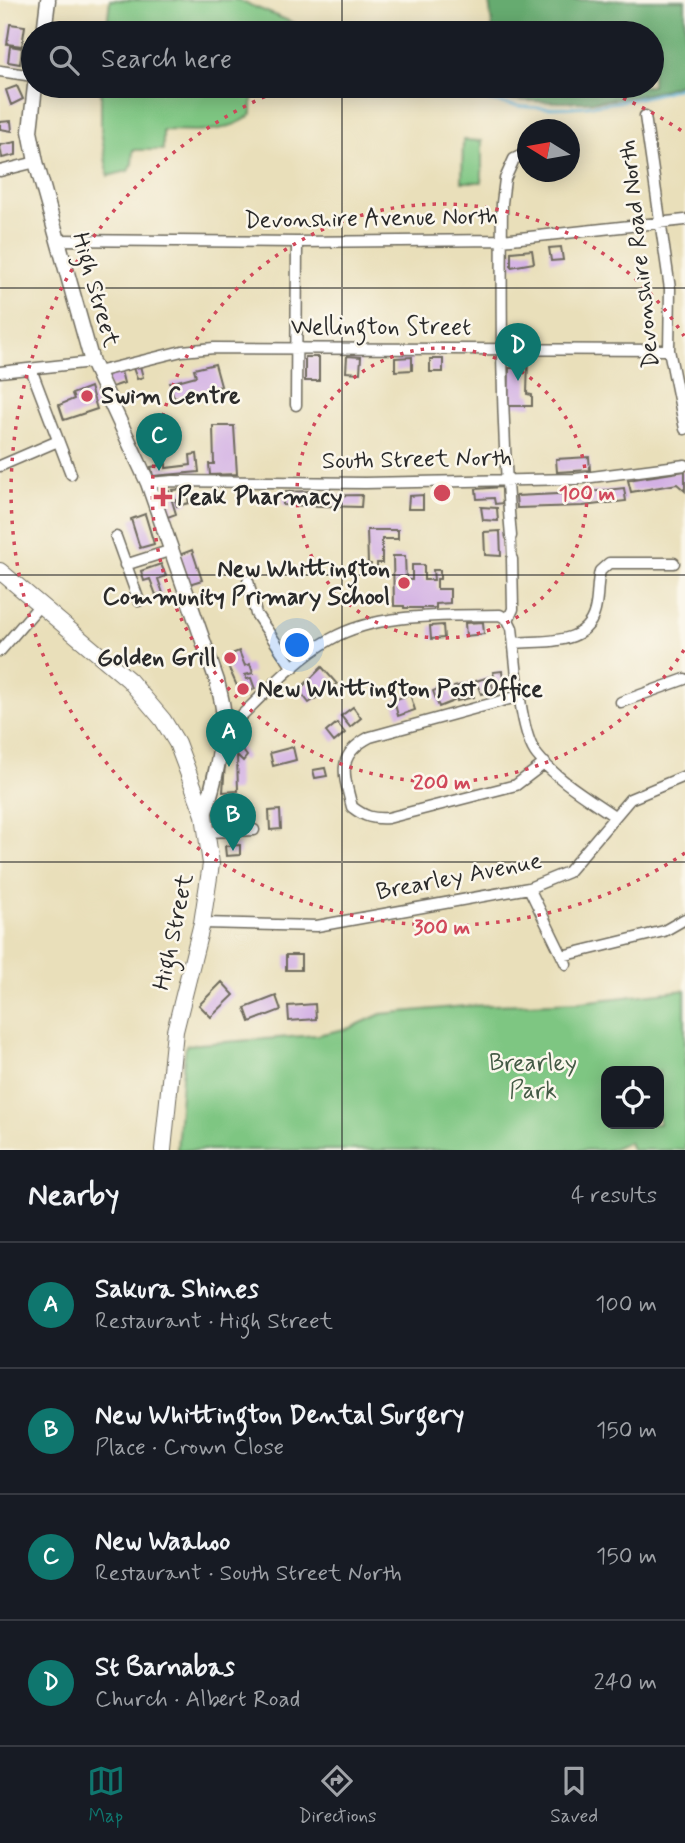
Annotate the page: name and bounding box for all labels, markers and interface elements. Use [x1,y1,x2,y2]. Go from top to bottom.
search box [21,21,664,98]
icon: search [45,41,83,79]
text: Search here [101,43,232,77]
north arrow [517,119,580,182]
street label: Devonshire Road North [613,138,667,370]
street label: Devonshire Avenue North [244,201,498,237]
street label: High Street [61,229,126,352]
street label: Wellington Street [291,312,471,346]
pin: D [495,323,541,381]
place label: Swim Centre [101,381,241,412]
marker: Swim Centre [79,388,95,404]
pin: C [136,413,182,471]
street label: South Street North [322,443,512,477]
text: 100 m [559,480,615,508]
centre of rings [430,481,454,505]
place label: Peak Pharmacy [177,482,342,513]
marker: Peak Pharmacy [155,489,171,505]
place label: New Whittington Community Primary School [103,554,390,613]
marker: New Whittington Community Primary School [396,575,412,591]
your location [280,628,314,662]
place label: Golden Grill [97,643,216,674]
marker: Golden Grill [222,650,238,666]
place label: New Whittington Post Office [257,674,543,708]
marker: New Whittington Post Office [235,681,251,697]
pin: A [206,709,252,767]
text: 200 m [413,769,471,797]
pin: B [210,793,256,851]
street label: Brearley Avenue [374,846,545,908]
street label: High Street [147,871,204,994]
text: 300 m [414,914,471,942]
park label: Brearley Park [489,1048,577,1107]
map controls [601,1066,664,1129]
button: locate [601,1066,664,1129]
text: Nearby [28,1176,119,1215]
text: 4 results [571,1181,657,1211]
text: Sakura Shines [95,1273,259,1307]
text: A [43,1290,59,1320]
text: 100 m [595,1290,657,1320]
text: Restaurant · High Street [95,1307,333,1337]
text: New Whittington Dental Surgery [95,1399,464,1433]
text: B [44,1416,58,1446]
text: 150 m [596,1416,657,1446]
text: Place · Crown Close [95,1433,284,1463]
text: New Waahoo [95,1525,230,1559]
text: C [43,1542,59,1572]
text: 150 m [596,1542,657,1572]
text: Restaurant · South Street North [95,1559,402,1589]
text: St Barnabas [95,1651,235,1685]
text: D [43,1668,59,1698]
text: 240 m [593,1668,657,1698]
text: Church · Albert Road [95,1685,300,1715]
tab: Map [87,1762,125,1829]
tab: Directions [298,1762,377,1829]
tab: Saved [550,1762,598,1829]

